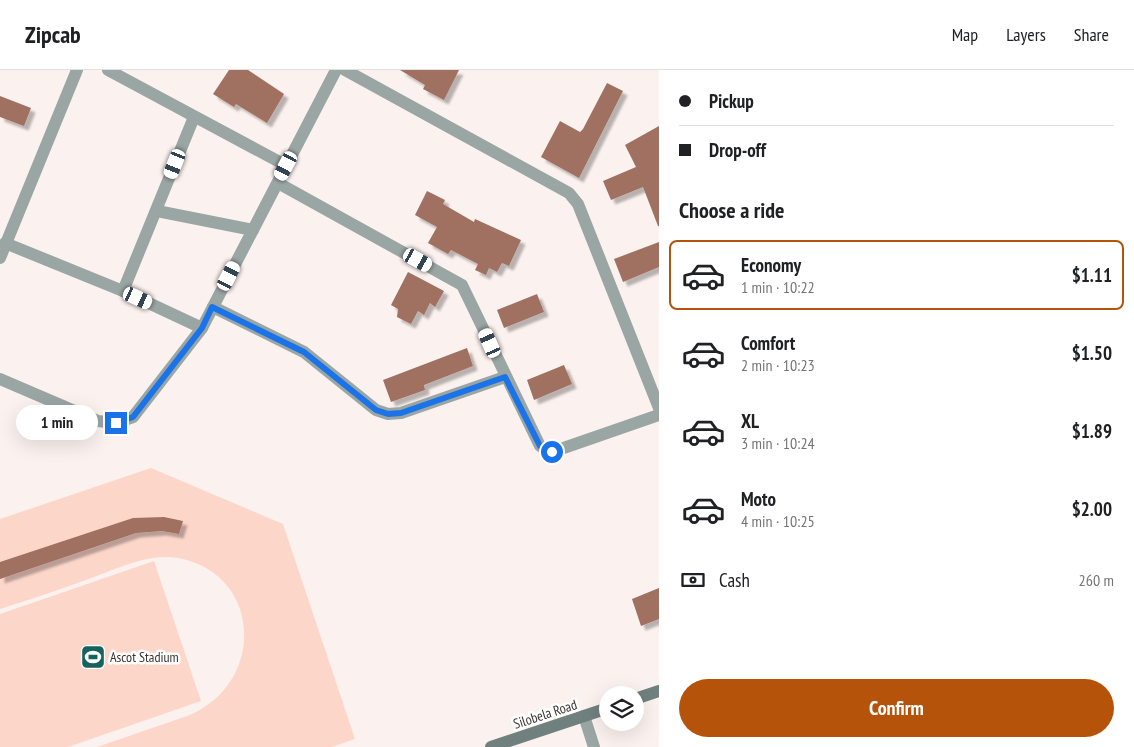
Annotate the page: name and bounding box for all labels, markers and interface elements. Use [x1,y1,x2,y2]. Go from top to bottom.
text: Zipcab [25,19,81,50]
text: Map [952,23,978,46]
text: Layers [1006,23,1046,46]
text: Share [1074,23,1109,46]
text: Pickup [709,89,754,113]
text: Drop-off [709,138,766,162]
car [162,147,187,181]
car [272,149,299,183]
text: Choose a ride [679,196,784,224]
car [401,246,434,274]
icon: car [681,253,726,298]
text: Economy [741,253,801,277]
car [215,259,242,293]
text: $1.11 [1072,263,1112,287]
text: 1 min · 10:22 [741,277,815,297]
car [121,285,154,311]
car [477,326,502,360]
icon: car [681,331,726,376]
text: Comfort [741,331,795,355]
text: $1.50 [1072,341,1112,365]
text: 2 min · 10:23 [741,355,815,375]
callout: 1 min [16,406,98,440]
icon: car [681,409,726,454]
text: XL [741,409,759,433]
text: 1 min [41,412,73,432]
route end [105,412,127,434]
text: $1.89 [1072,419,1112,443]
text: 3 min · 10:24 [741,433,815,453]
route start [541,441,563,463]
icon: car [681,487,726,532]
text: Moto [741,487,776,511]
text: $2.00 [1072,497,1112,521]
text: 4 min · 10:25 [741,511,815,531]
icon: cash [679,566,707,594]
text: Cash [719,568,750,592]
text: 260 m [1079,570,1114,590]
sports icon: Ascot Stadium [80,644,106,670]
place label: Ascot Stadium [110,648,179,666]
button: Confirm [679,679,1114,737]
map controls [599,686,644,731]
button: layers [599,686,644,731]
street label: Silobela Road [511,695,579,733]

